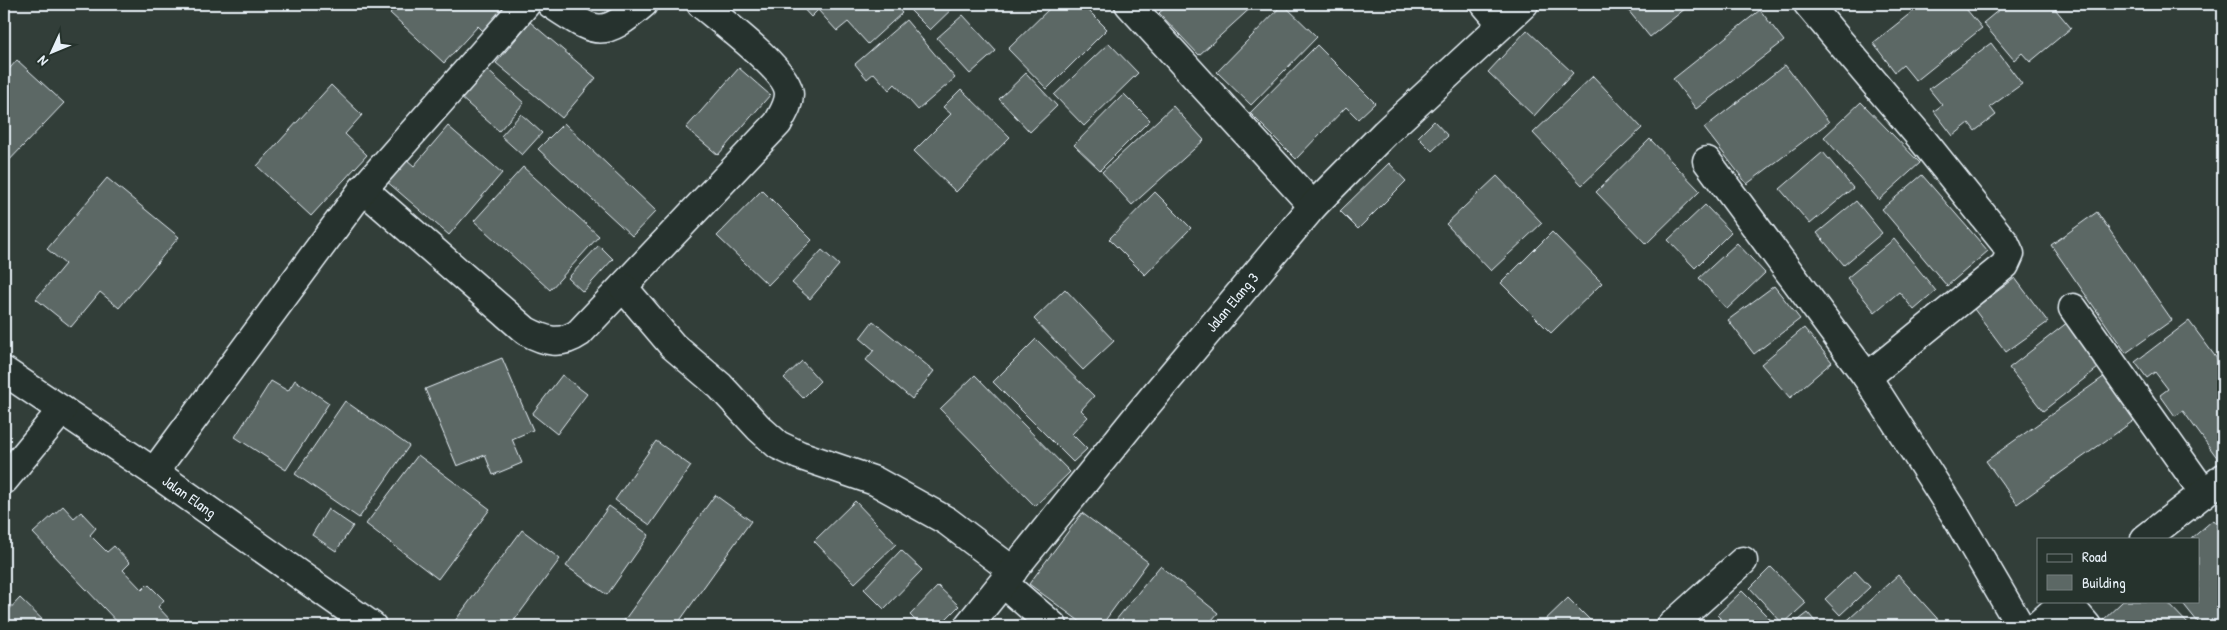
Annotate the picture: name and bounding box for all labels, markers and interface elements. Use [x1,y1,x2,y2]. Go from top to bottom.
north arrow [28,28,78,78]
text: N [32,52,52,71]
street label: Jalan Elang 3 [1201,268,1263,336]
street label: Jalan Elang [158,470,221,523]
legend [2037,538,2200,602]
text: Road [2082,546,2107,567]
text: Building [2082,572,2126,593]

